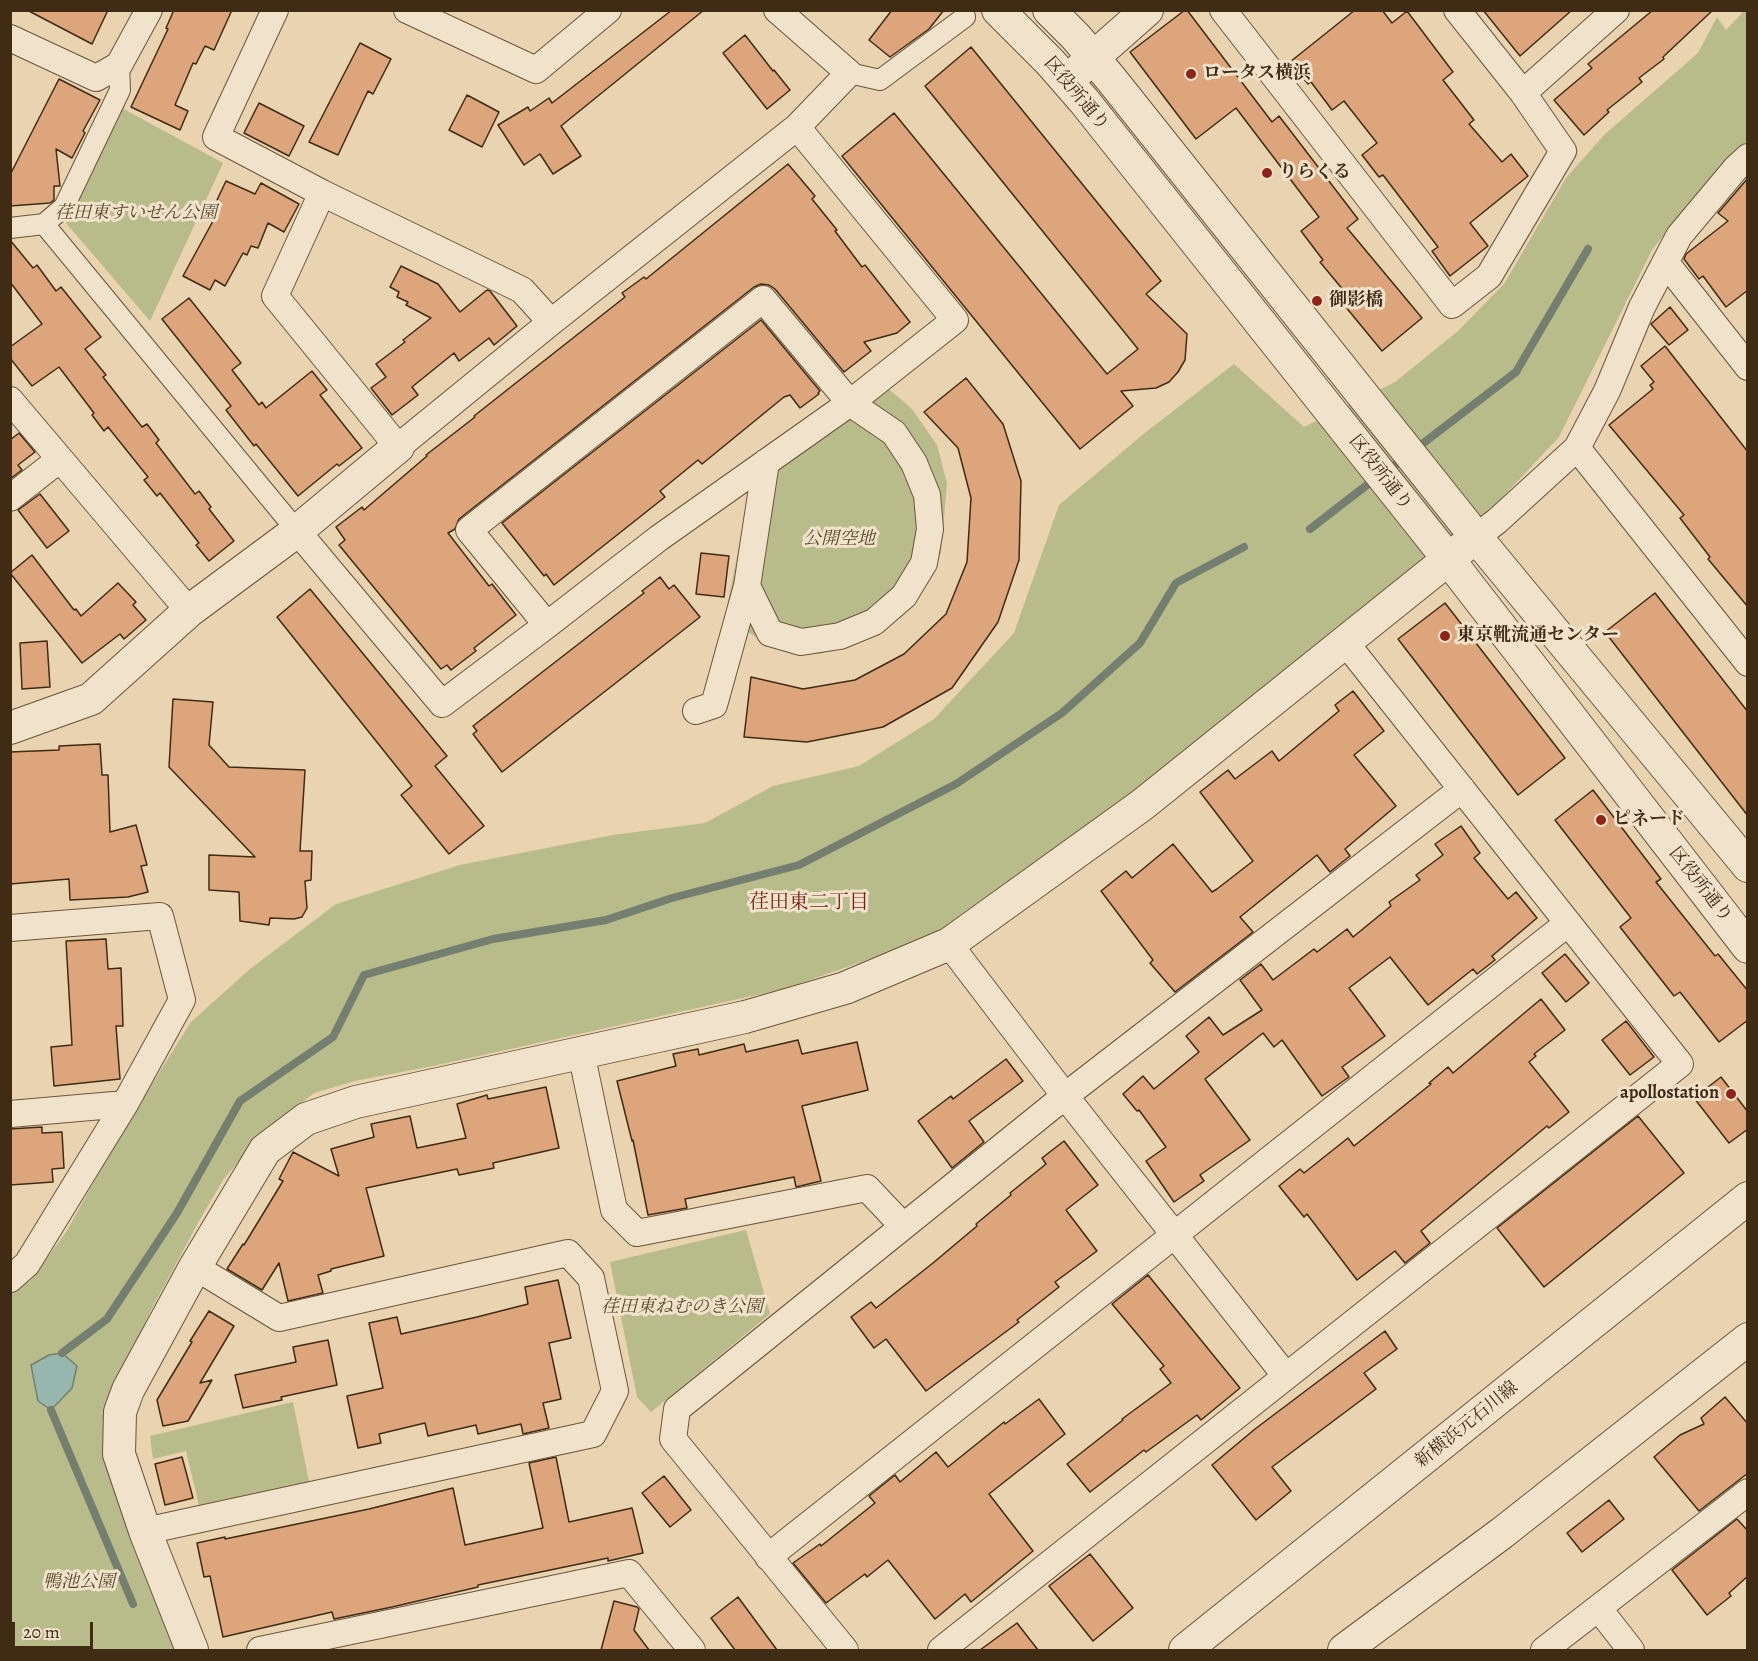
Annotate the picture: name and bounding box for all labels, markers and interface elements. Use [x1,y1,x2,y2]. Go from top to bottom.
street label: 区役所通り [1039,53,1113,135]
place label: ロータス横浜 [1203,63,1311,85]
marker: ロータス横浜 [1184,67,1198,81]
place label: りらくる [1279,162,1351,184]
marker: りらくる [1260,166,1274,180]
park label: 荏田東すいせん公園 [55,203,217,225]
place label: 御影橋 [1329,290,1383,312]
marker: 御影橋 [1310,294,1324,308]
street label: 区役所通り [1344,431,1416,515]
park label: 公開空地 [803,529,875,551]
place label: 東京靴流通センター [1457,625,1619,647]
marker: 東京靴流通センター [1438,629,1452,643]
place label: ピネード [1613,809,1685,831]
marker: ピネード [1594,813,1608,827]
street label: 区役所通り [1664,843,1736,927]
district label: 荏田東二丁目 [749,891,869,915]
place label: apollostation [1620,1083,1719,1105]
marker: apollostation [1724,1087,1738,1101]
park label: 荏田東ねむのき公園 [601,1297,763,1319]
street label: 新横浜元石川線 [1411,1377,1523,1473]
park label: 鴨池公園 [43,1572,115,1594]
scale bar [15,1610,96,1648]
text: 20 m [23,1620,60,1644]

